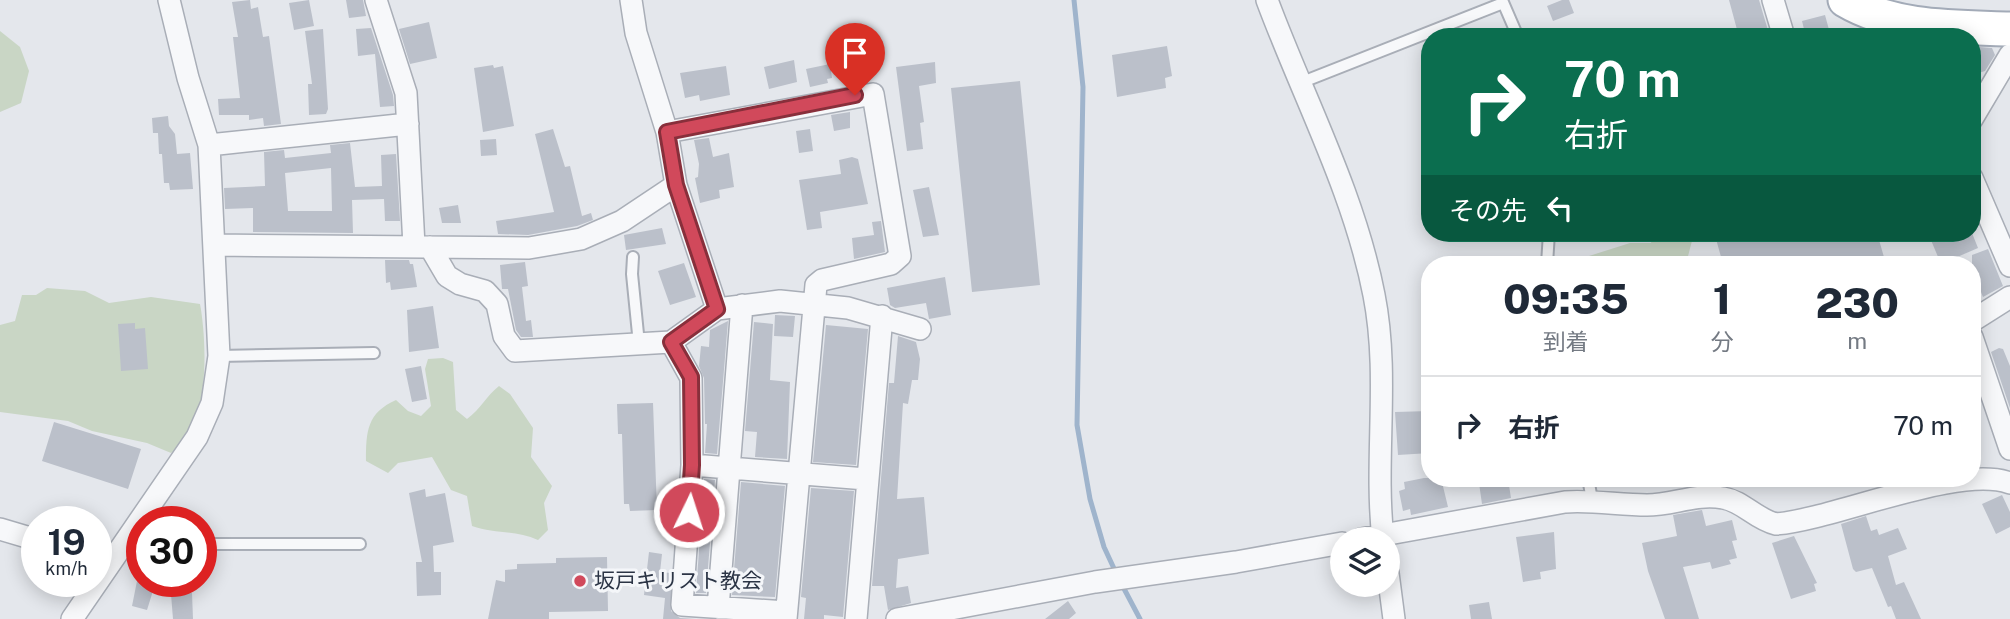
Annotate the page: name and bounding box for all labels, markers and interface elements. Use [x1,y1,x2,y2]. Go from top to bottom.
pin [825,23,885,95]
icon: arrive [836,34,874,72]
text: 70 m [1564,50,1681,108]
icon: right [1449,56,1540,147]
text: 右折 [1564,116,1628,153]
icon: left [1541,189,1579,227]
text: その先 [1449,195,1527,226]
text: 09:35 [1503,274,1629,323]
text: 1 [1713,274,1731,323]
text: 230 [1815,278,1899,327]
text: m [1847,327,1867,354]
text: 到着 [1543,328,1589,355]
text: 分 [1711,328,1734,355]
icon: right [1449,406,1487,444]
text: 70 m [1893,410,1953,441]
text: 右折 [1508,412,1560,443]
position arrow [652,475,726,549]
speed limit sign: 30 [126,506,217,597]
text: 19 [47,522,86,563]
map controls [1330,527,1400,597]
button: layers [1330,527,1400,597]
text: km/h [45,558,88,579]
place label: 坂戸キリスト教会 [594,568,762,593]
marker: 坂戸キリスト教会 [572,573,588,589]

